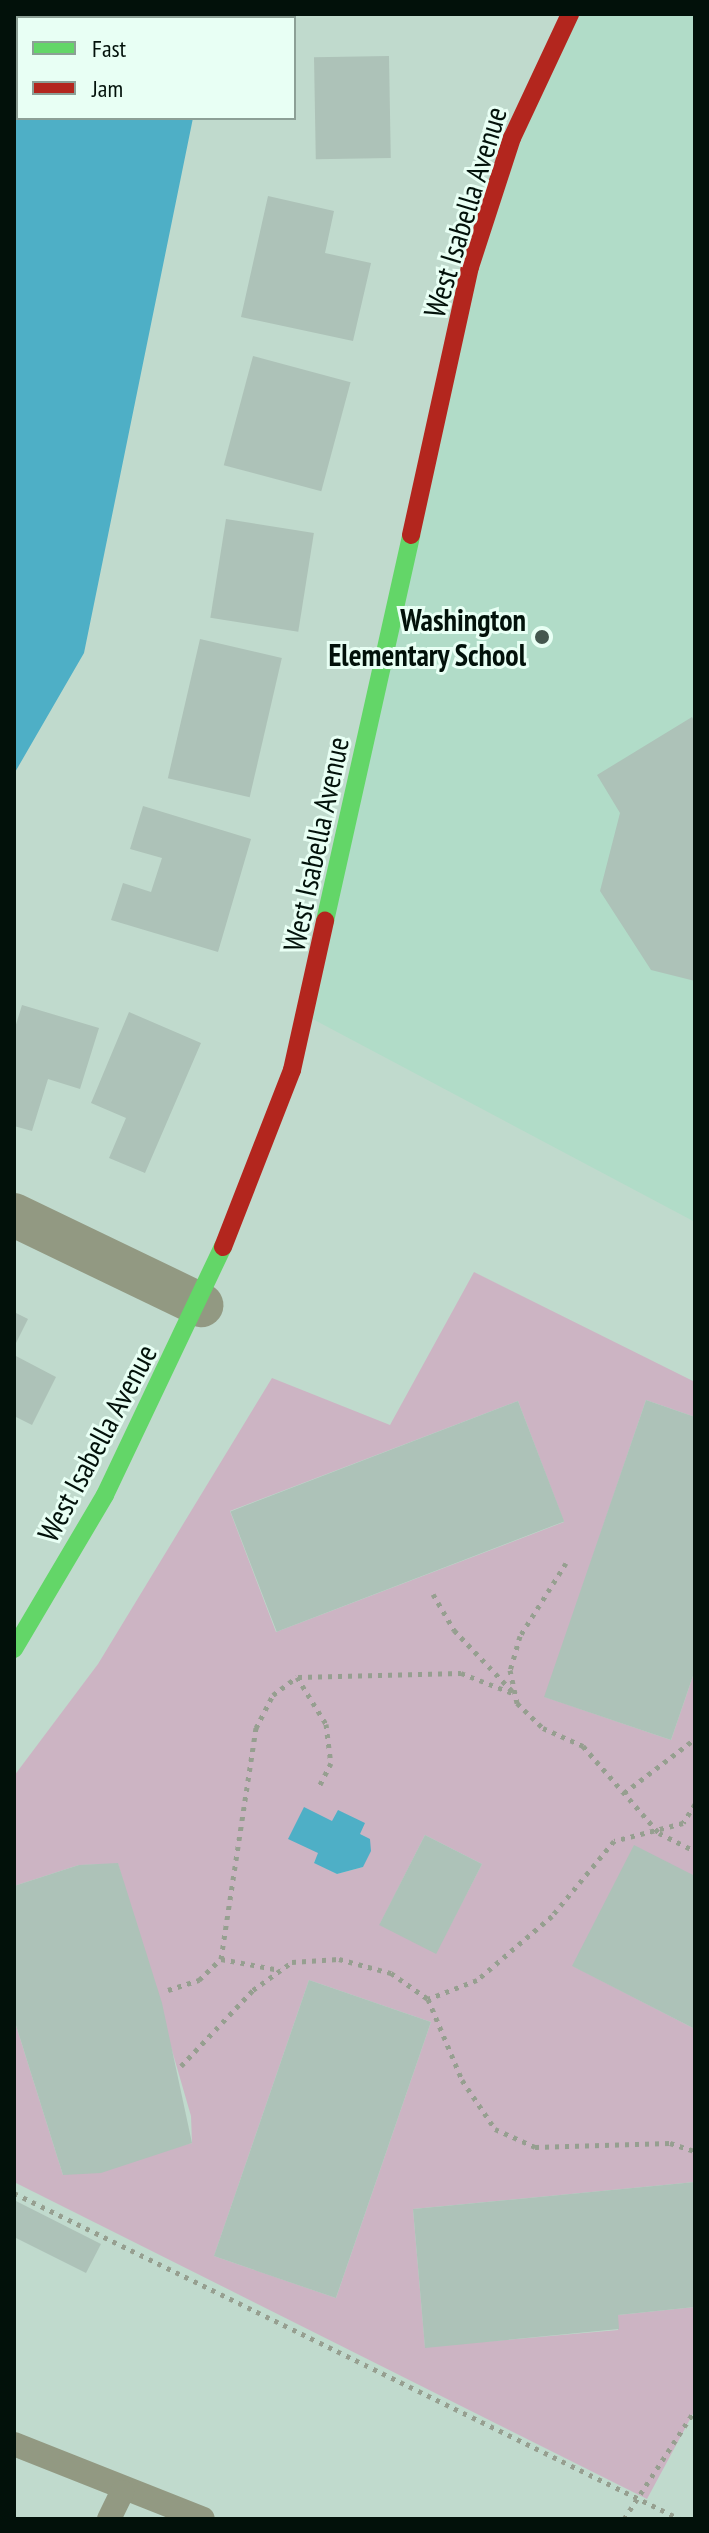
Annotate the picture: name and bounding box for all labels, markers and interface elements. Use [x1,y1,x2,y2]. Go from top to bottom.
legend [16,16,296,120]
text: Fast [92,33,126,64]
text: Jam [92,73,123,104]
street label: West Isabella Avenue [416,102,514,322]
place label: Washington Elementary School [328,602,526,672]
marker: Washington Elementary School [533,628,551,646]
street label: West Isabella Avenue [276,733,356,955]
street label: West Isabella Avenue [30,1338,164,1548]

